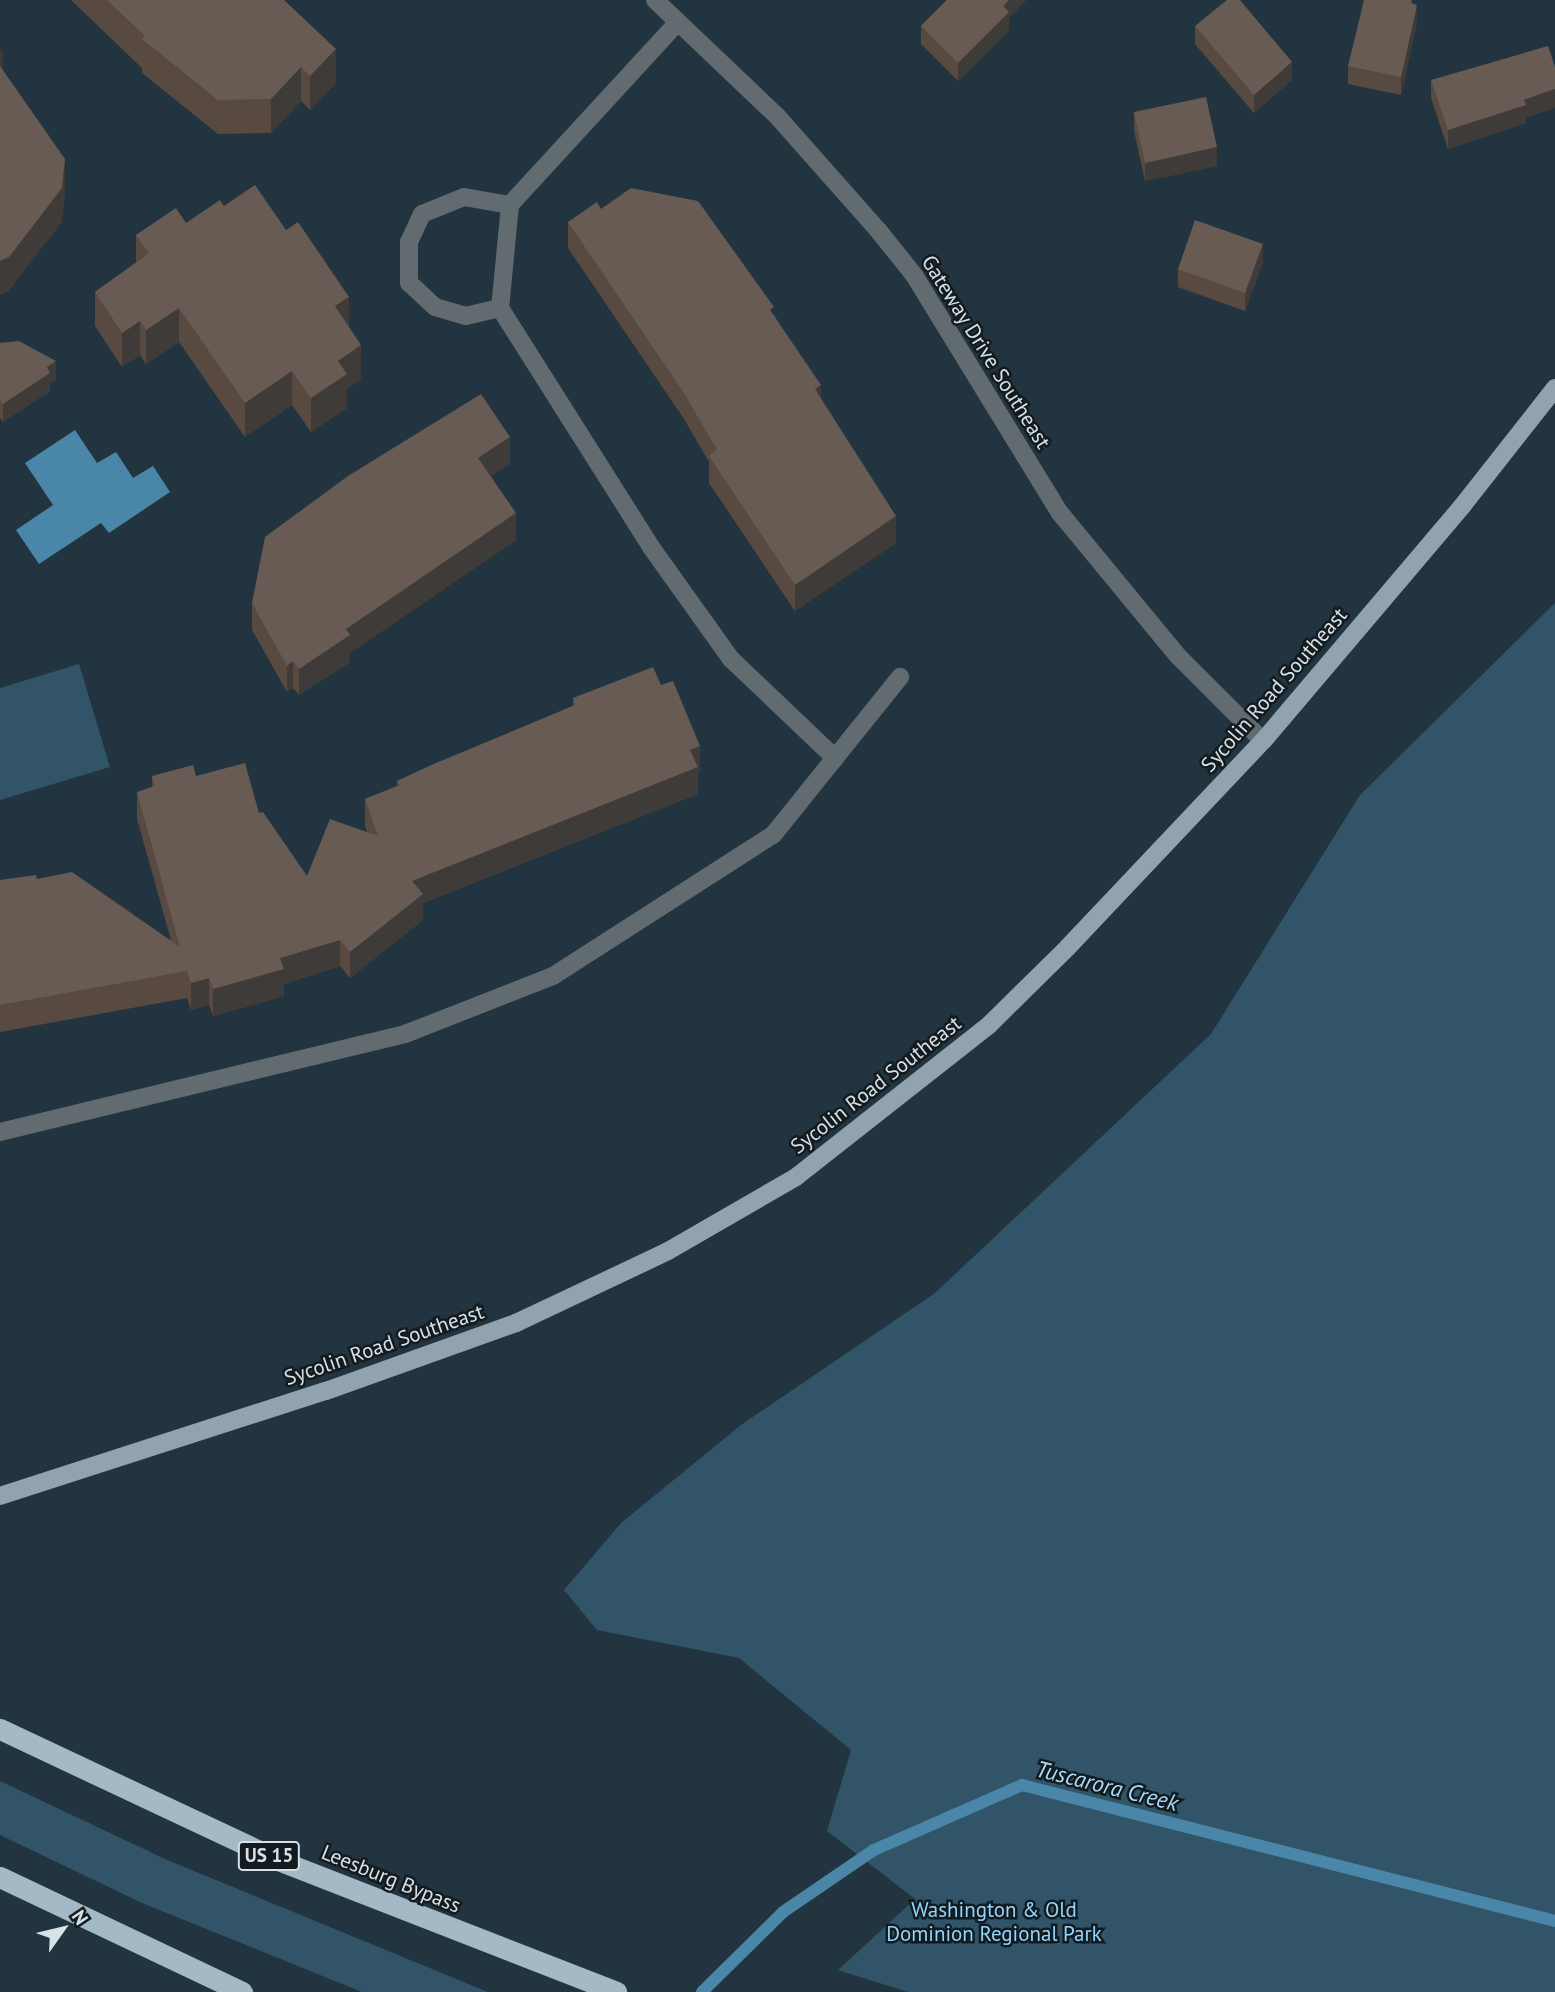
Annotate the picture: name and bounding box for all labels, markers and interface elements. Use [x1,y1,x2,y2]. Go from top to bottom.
street label: Gateway Drive Southeast [916,250,1056,454]
street label: Sycolin Road Southeast [1196,603,1352,777]
street label: Sycolin Road Southeast [786,1011,966,1159]
street label: Sycolin Road Southeast [281,1299,487,1391]
water label: Tuscarora Creek [1033,1755,1181,1817]
road number: US 15 [238,1840,300,1872]
street label: Leesburg Bypass [318,1840,464,1918]
north arrow [28,1894,98,1964]
park label: Washington & Old Dominion Regional Park [886,1897,1102,1947]
text: N [67,1905,94,1929]

